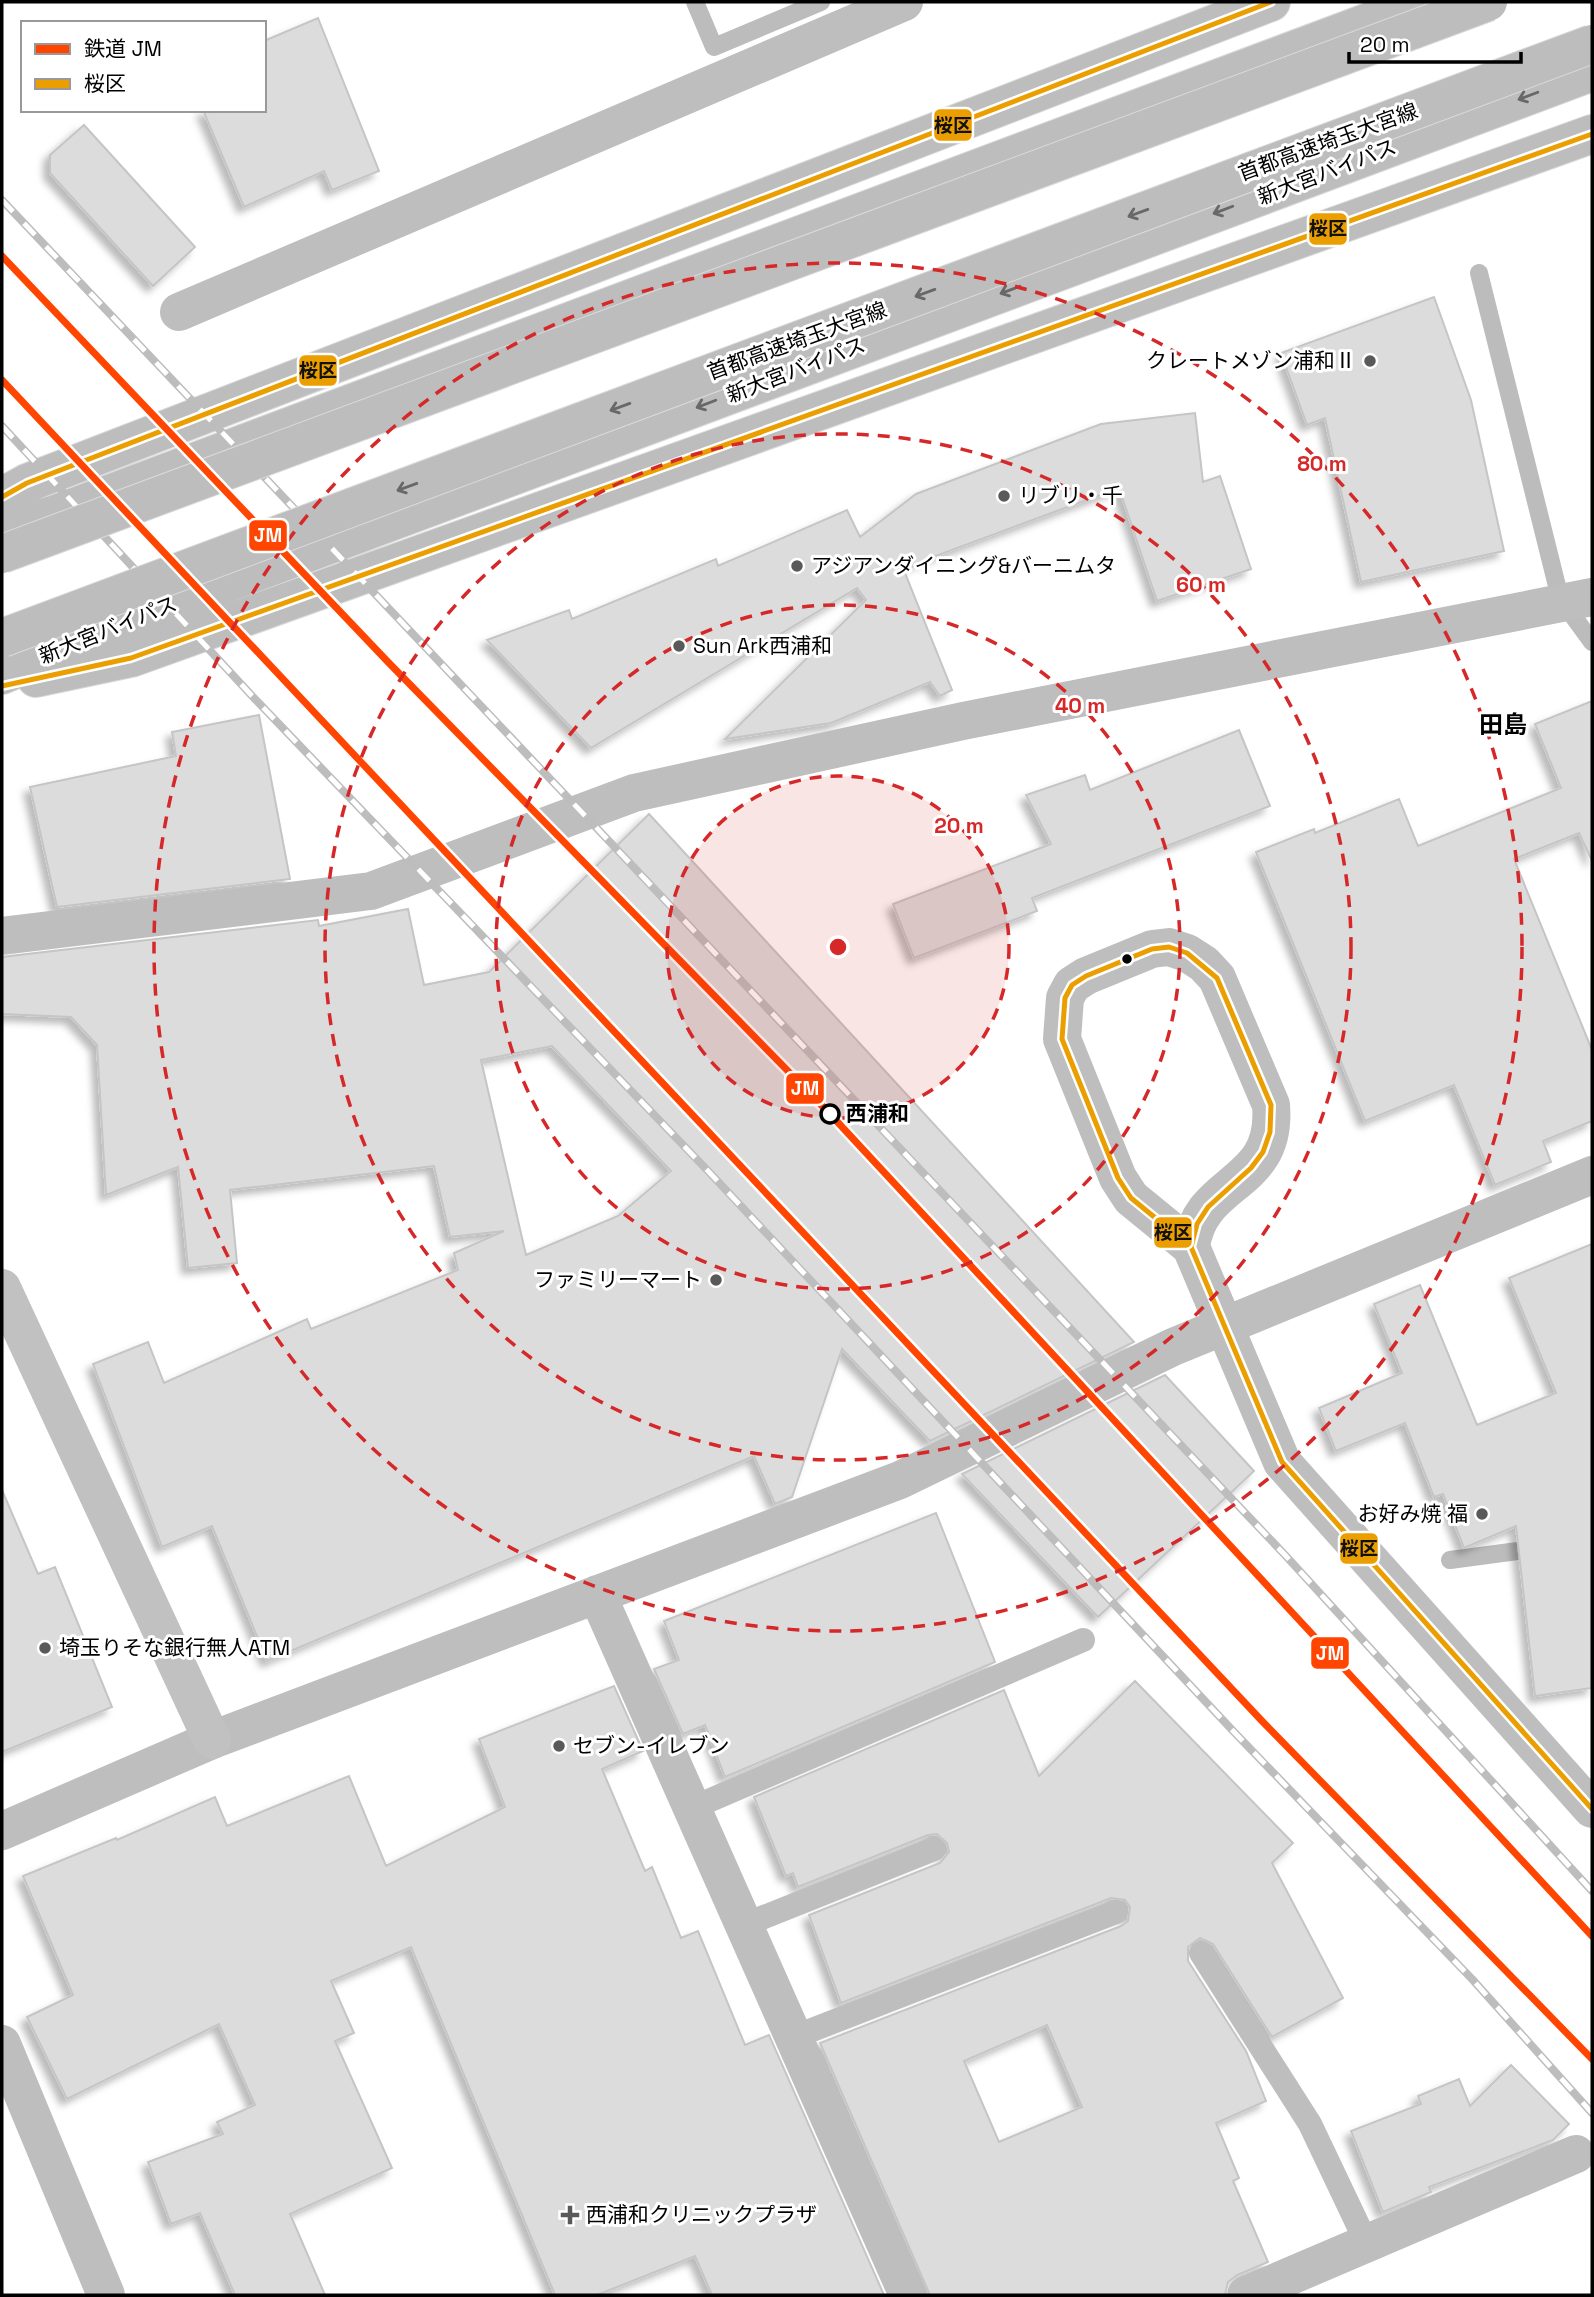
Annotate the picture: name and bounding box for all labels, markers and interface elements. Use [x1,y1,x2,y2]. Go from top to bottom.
legend [21,21,266,112]
scale bar [1349,21,1520,65]
text: 20 m [1360,31,1410,58]
text: 鉄道 JM [84,35,162,62]
text: 桜区 [84,70,126,97]
one-way arrow [1518,91,1540,103]
street label: 首都高速埼玉大宮線 [1234,97,1421,187]
line badge: 桜区 [933,108,973,142]
text: 桜区 [934,113,972,138]
street label: 新大宮バイパス [1254,133,1400,210]
one-way arrow [1213,205,1235,218]
one-way arrow [1128,208,1150,221]
line badge: 桜区 [1308,212,1348,246]
text: 桜区 [1309,216,1347,241]
one-way arrow [1000,285,1022,297]
one-way arrow [915,288,937,300]
street label: 首都高速埼玉大宮線 [703,296,890,386]
street label: 新大宮バイパス [723,331,869,408]
place label: クレートメゾン浦和Ⅱ [1146,347,1356,374]
marker: クレートメゾン浦和Ⅱ [1362,353,1378,369]
line badge: 桜区 [298,354,338,387]
text: 桜区 [299,358,337,383]
one-way arrow [695,399,717,411]
one-way arrow [610,402,632,414]
text: 80 m [1297,450,1347,477]
one-way arrow [397,481,419,494]
place label: リブリ・千 [1018,482,1123,509]
marker: リブリ・千 [996,488,1012,504]
line badge: JM [248,519,288,552]
text: JM [254,523,282,548]
place label: アジアンダイニング&バーニムタ [811,552,1116,579]
marker: アジアンダイニング&バーニムタ [789,558,805,574]
text: 60 m [1176,571,1226,598]
street label: 新大宮バイパス [35,590,181,670]
place label: Sun Ark西浦和 [693,632,832,659]
marker: Sun Ark西浦和 [671,638,687,654]
text: 40 m [1055,692,1105,719]
district label: 田島 [1479,709,1527,740]
text: 20 m [934,812,984,839]
centre of rings [826,935,850,959]
unlabelled marker [1120,952,1134,966]
line badge: JM [785,1072,825,1105]
text: JM [791,1076,819,1101]
place label: 西浦和 [846,1100,909,1127]
marker: 西浦和 [820,1104,840,1124]
line badge: 桜区 [1153,1216,1193,1249]
text: 桜区 [1154,1220,1192,1245]
place label: ファミリーマート [534,1266,702,1293]
marker: ファミリーマート [708,1272,724,1288]
place label: お好み焼 福 [1358,1500,1468,1527]
marker: お好み焼 福 [1474,1506,1490,1522]
line badge: 桜区 [1339,1532,1379,1565]
text: 桜区 [1340,1536,1378,1561]
place label: 埼玉りそな銀行無人ATM [59,1634,290,1661]
line badge: JM [1310,1636,1350,1670]
marker: 埼玉りそな銀行無人ATM [37,1640,53,1656]
text: JM [1316,1641,1344,1666]
place label: セブン-イレブン [573,1732,730,1759]
marker: セブン-イレブン [551,1738,567,1754]
place label: 西浦和クリニックプラザ [586,2201,817,2228]
marker: 西浦和クリニックプラザ [560,2205,580,2225]

